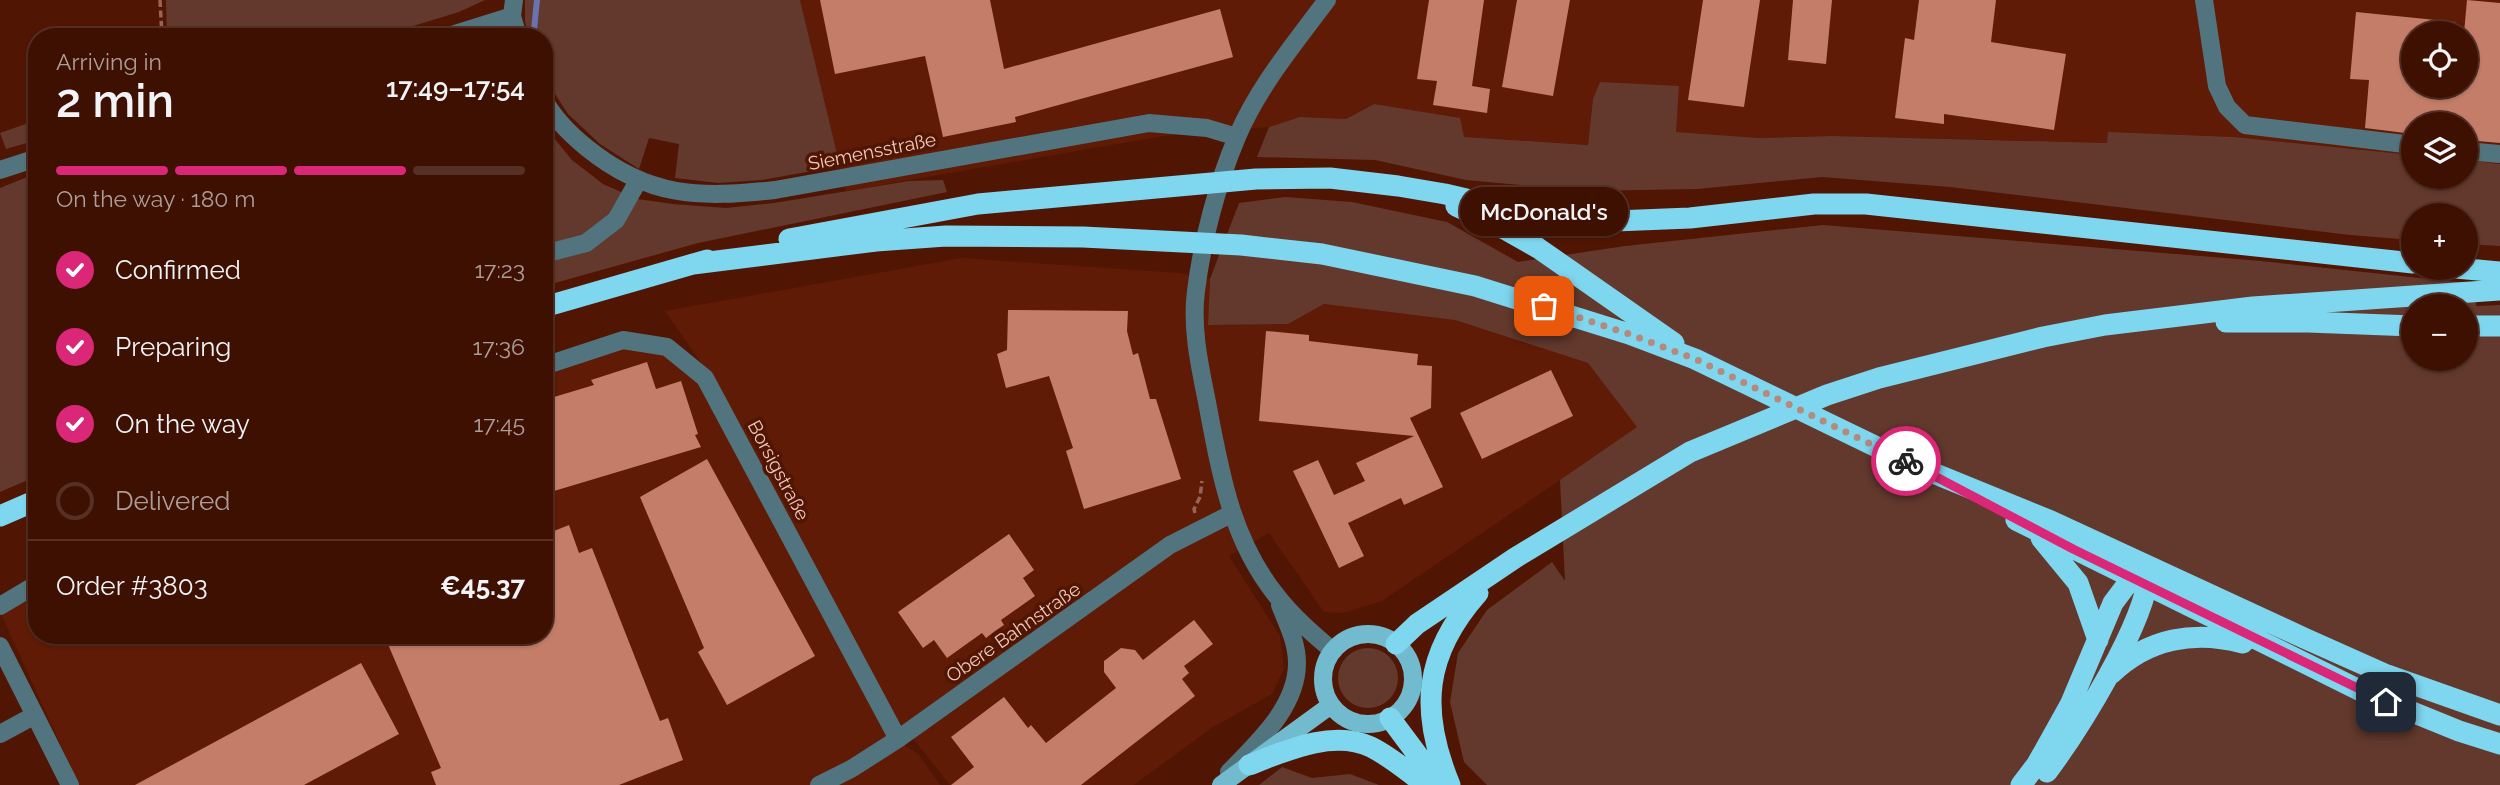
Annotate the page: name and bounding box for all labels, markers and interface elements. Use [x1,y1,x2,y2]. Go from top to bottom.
map controls [2401,21,2478,371]
button: locate [2401,21,2478,98]
text: Arriving in [56,48,162,75]
text: 17:49–17:54 [386,73,525,103]
text: 2 min [56,74,174,128]
button: layers [2401,112,2478,189]
street label: Siemensstraße [806,128,938,174]
text: On the way · 180 m [56,185,255,212]
callout: McDonald's [1460,187,1628,236]
text: McDonald's [1480,198,1608,225]
button: + [2401,203,2478,280]
icon: check [56,251,94,289]
text: Confirmed [115,255,241,285]
text: 17:23 [474,256,525,283]
pin [1514,276,1574,336]
icon: bag [1525,287,1563,325]
button: − [2401,294,2478,371]
icon: check [56,328,94,366]
text: Preparing [115,332,231,362]
text: 17:36 [472,333,525,360]
icon: check [56,405,94,443]
text: On the way [115,409,250,439]
text: 17:45 [474,410,525,437]
street label: Borsigstraße [744,416,814,524]
courier [1871,426,1941,496]
icon: bike [1887,442,1925,480]
text: Delivered [115,486,230,516]
text: Order #3803 [56,571,208,601]
text: €45.37 [440,571,525,601]
street label: Obere Bahnstraße [942,577,1084,687]
pin [2356,672,2416,732]
icon: home [2367,683,2405,721]

